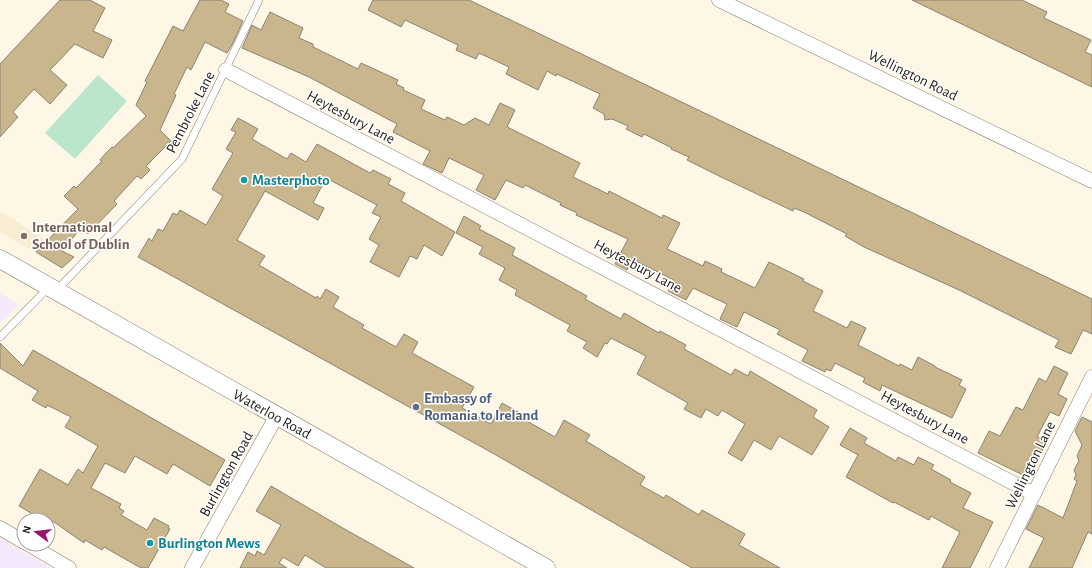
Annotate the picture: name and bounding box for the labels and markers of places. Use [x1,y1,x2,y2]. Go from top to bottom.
place label: Masterphoto [252,173,330,188]
marker: Masterphoto [239,175,249,185]
place label: International School of Dublin [32,220,130,252]
marker: International School of Dublin [19,231,29,241]
place label: Embassy of Romania to Ireland [424,391,538,423]
marker: Embassy of Romania to Ireland [411,402,421,412]
place label: Burlington Mews [158,536,261,551]
marker: Burlington Mews [145,538,155,548]

